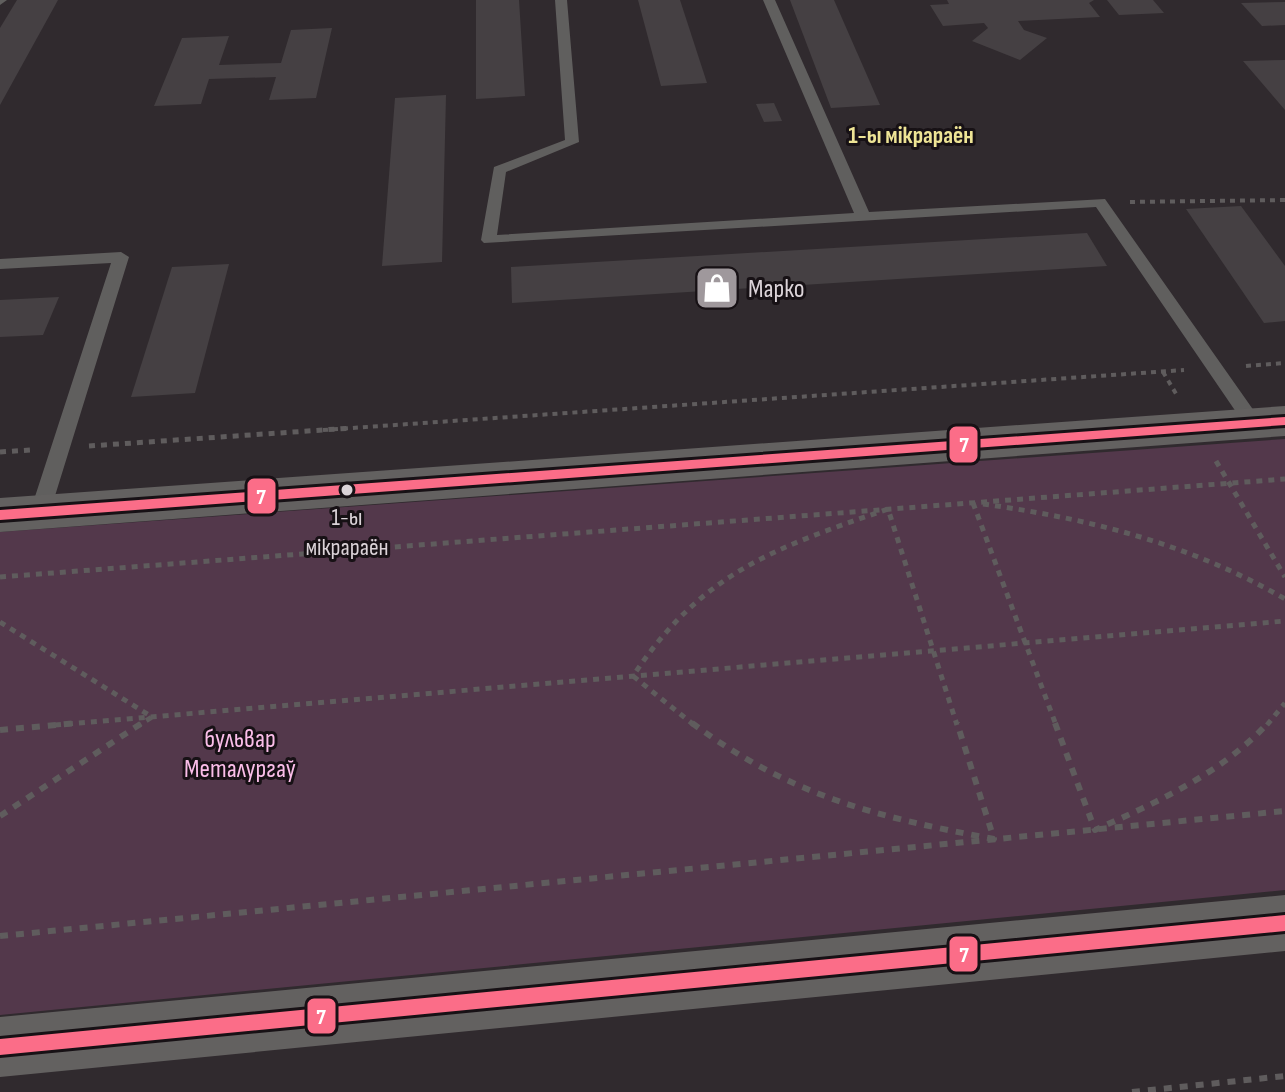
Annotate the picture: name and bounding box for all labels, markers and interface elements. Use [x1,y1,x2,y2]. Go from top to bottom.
district label: 1-ы мікрараён [848,121,974,150]
shop icon: Марко [693,264,741,312]
place label: Марко [748,274,805,305]
line badge: 7 [948,425,979,464]
text: 7 [959,432,969,459]
line badge: 7 [246,477,277,515]
marker: 1-ы мікрараён [339,482,355,498]
text: 7 [256,484,266,511]
place label: 1-ы мікрараён [305,503,389,562]
park label: бульвар Металургаў [184,724,296,785]
line badge: 7 [948,935,979,973]
text: 7 [959,942,969,969]
line badge: 7 [306,997,337,1035]
text: 7 [316,1004,326,1031]

